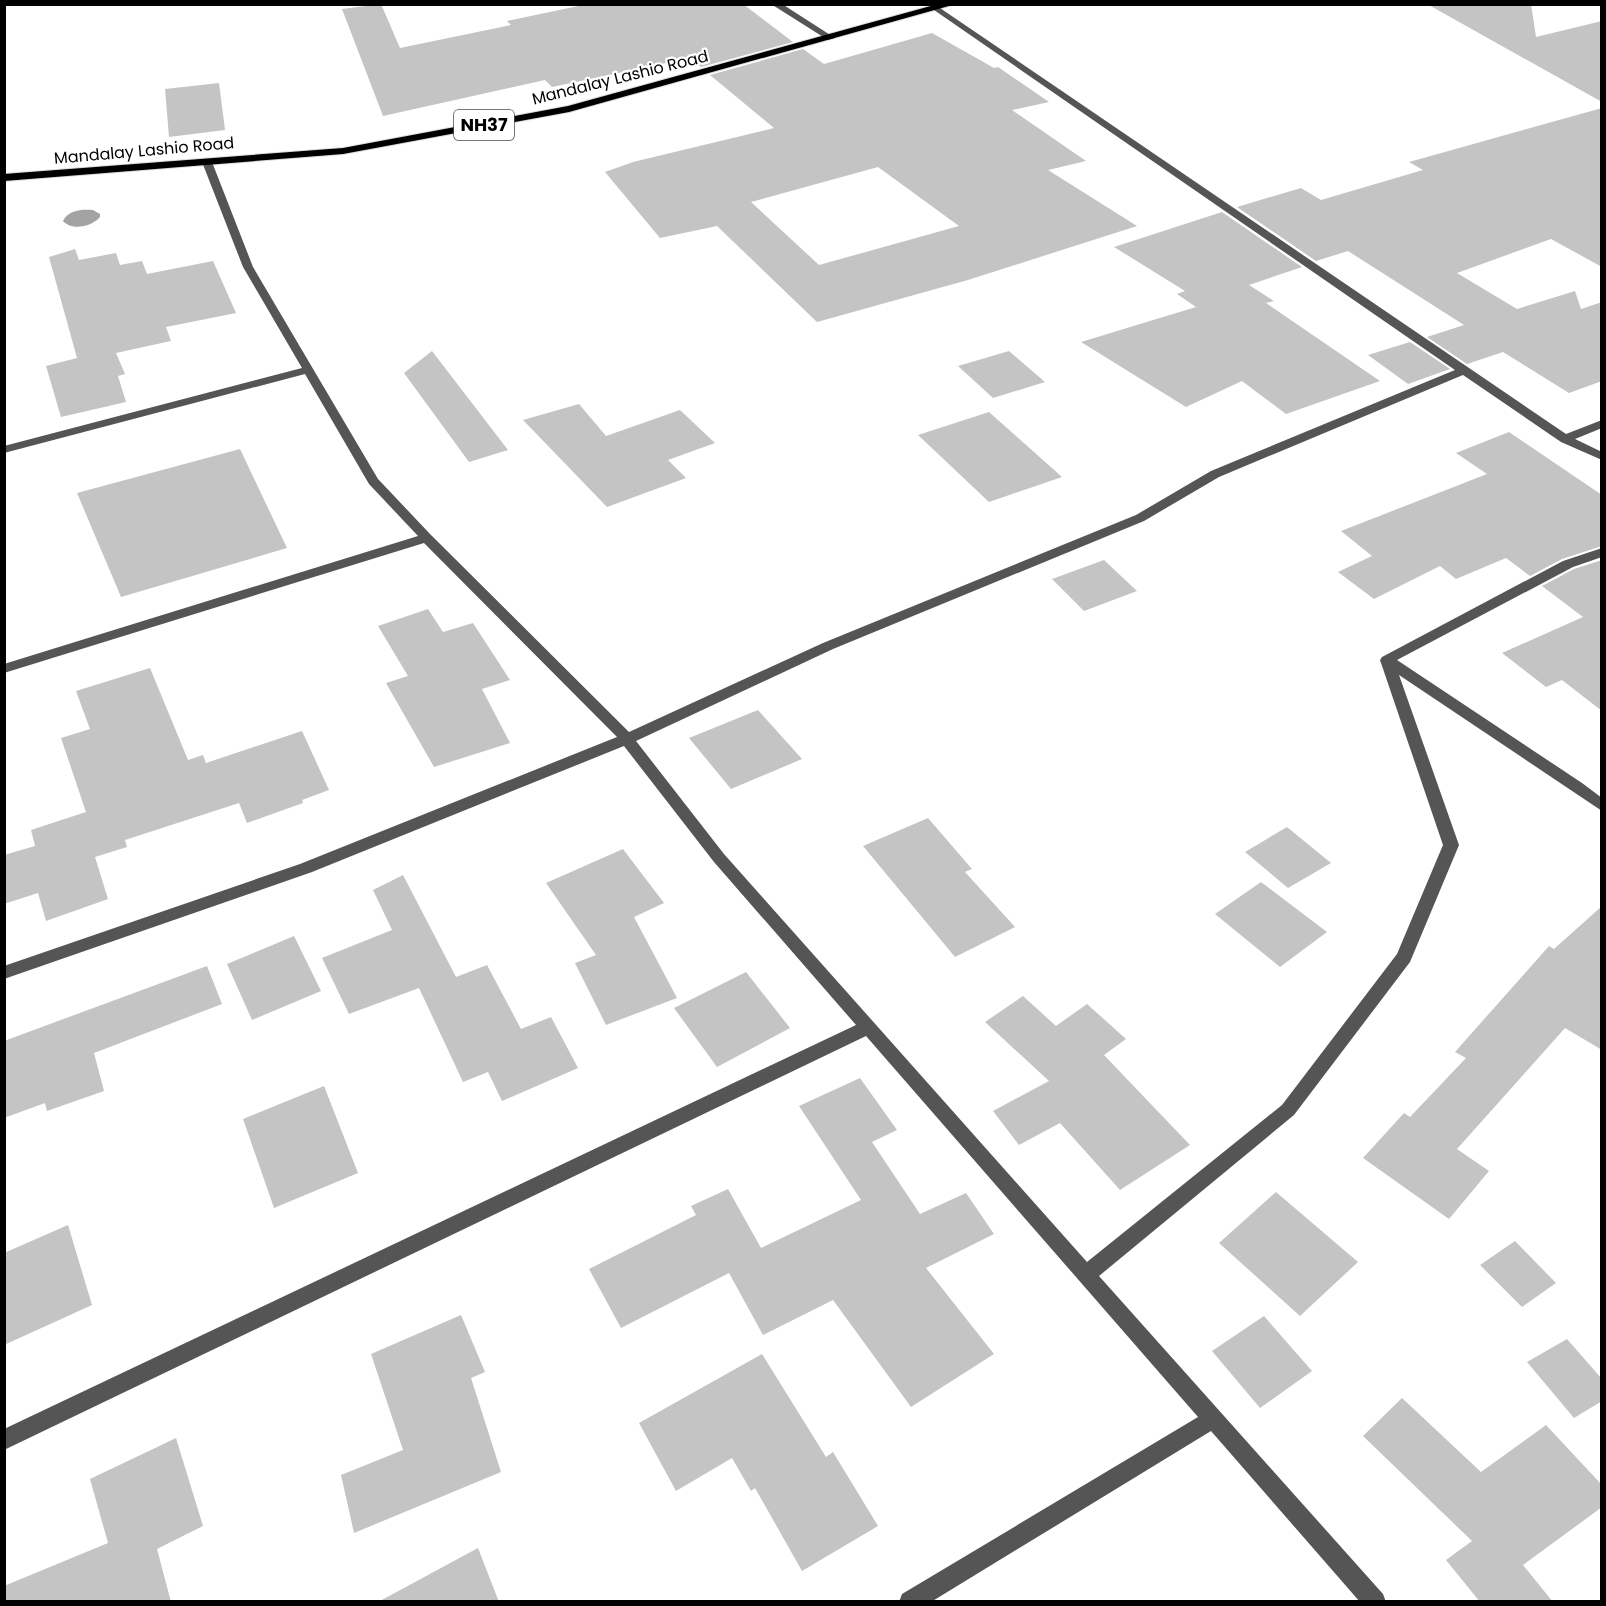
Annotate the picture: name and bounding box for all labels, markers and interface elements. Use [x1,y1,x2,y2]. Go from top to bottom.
street label: Mandalay Lashio Road [530,44,711,111]
road number: NH37 [454,110,514,140]
street label: Mandalay Lashio Road [53,131,235,170]

